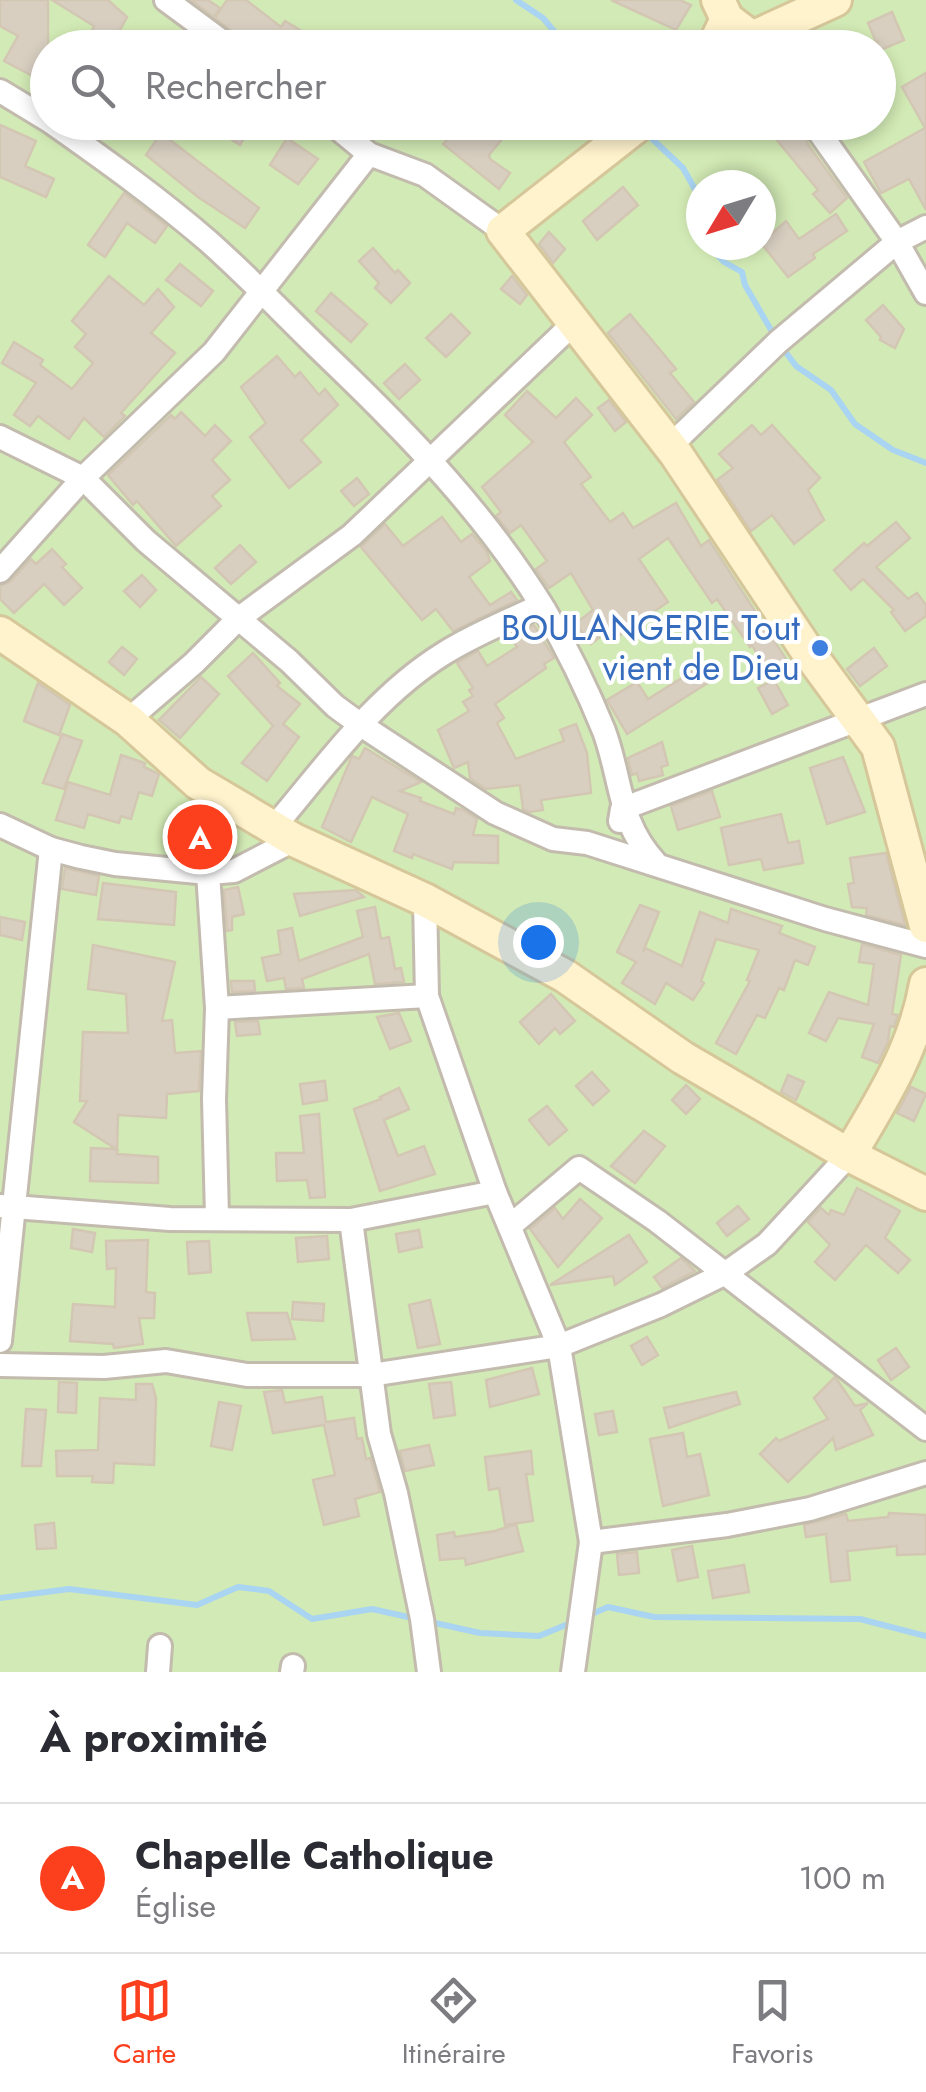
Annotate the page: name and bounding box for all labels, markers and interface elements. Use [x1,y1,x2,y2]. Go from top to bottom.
search box [30,30,896,140]
icon: search [65,58,120,113]
text: Rechercher [145,58,327,113]
north arrow [686,170,776,260]
place label: BOULANGERIE Tout vient de Dieu [501,603,801,693]
marker: BOULANGERIE Tout vient de Dieu [809,637,831,659]
pin: A [168,800,232,874]
your location [513,917,564,968]
text: À proximité [40,1707,268,1768]
text: Chapelle Catholique [135,1828,494,1883]
text: A [61,1855,84,1901]
text: 100 m [799,1855,886,1901]
text: Église [135,1883,216,1929]
tab: Carte [113,1973,176,2074]
tab: Itinéraire [402,1973,506,2074]
tab: Favoris [731,1973,813,2074]

